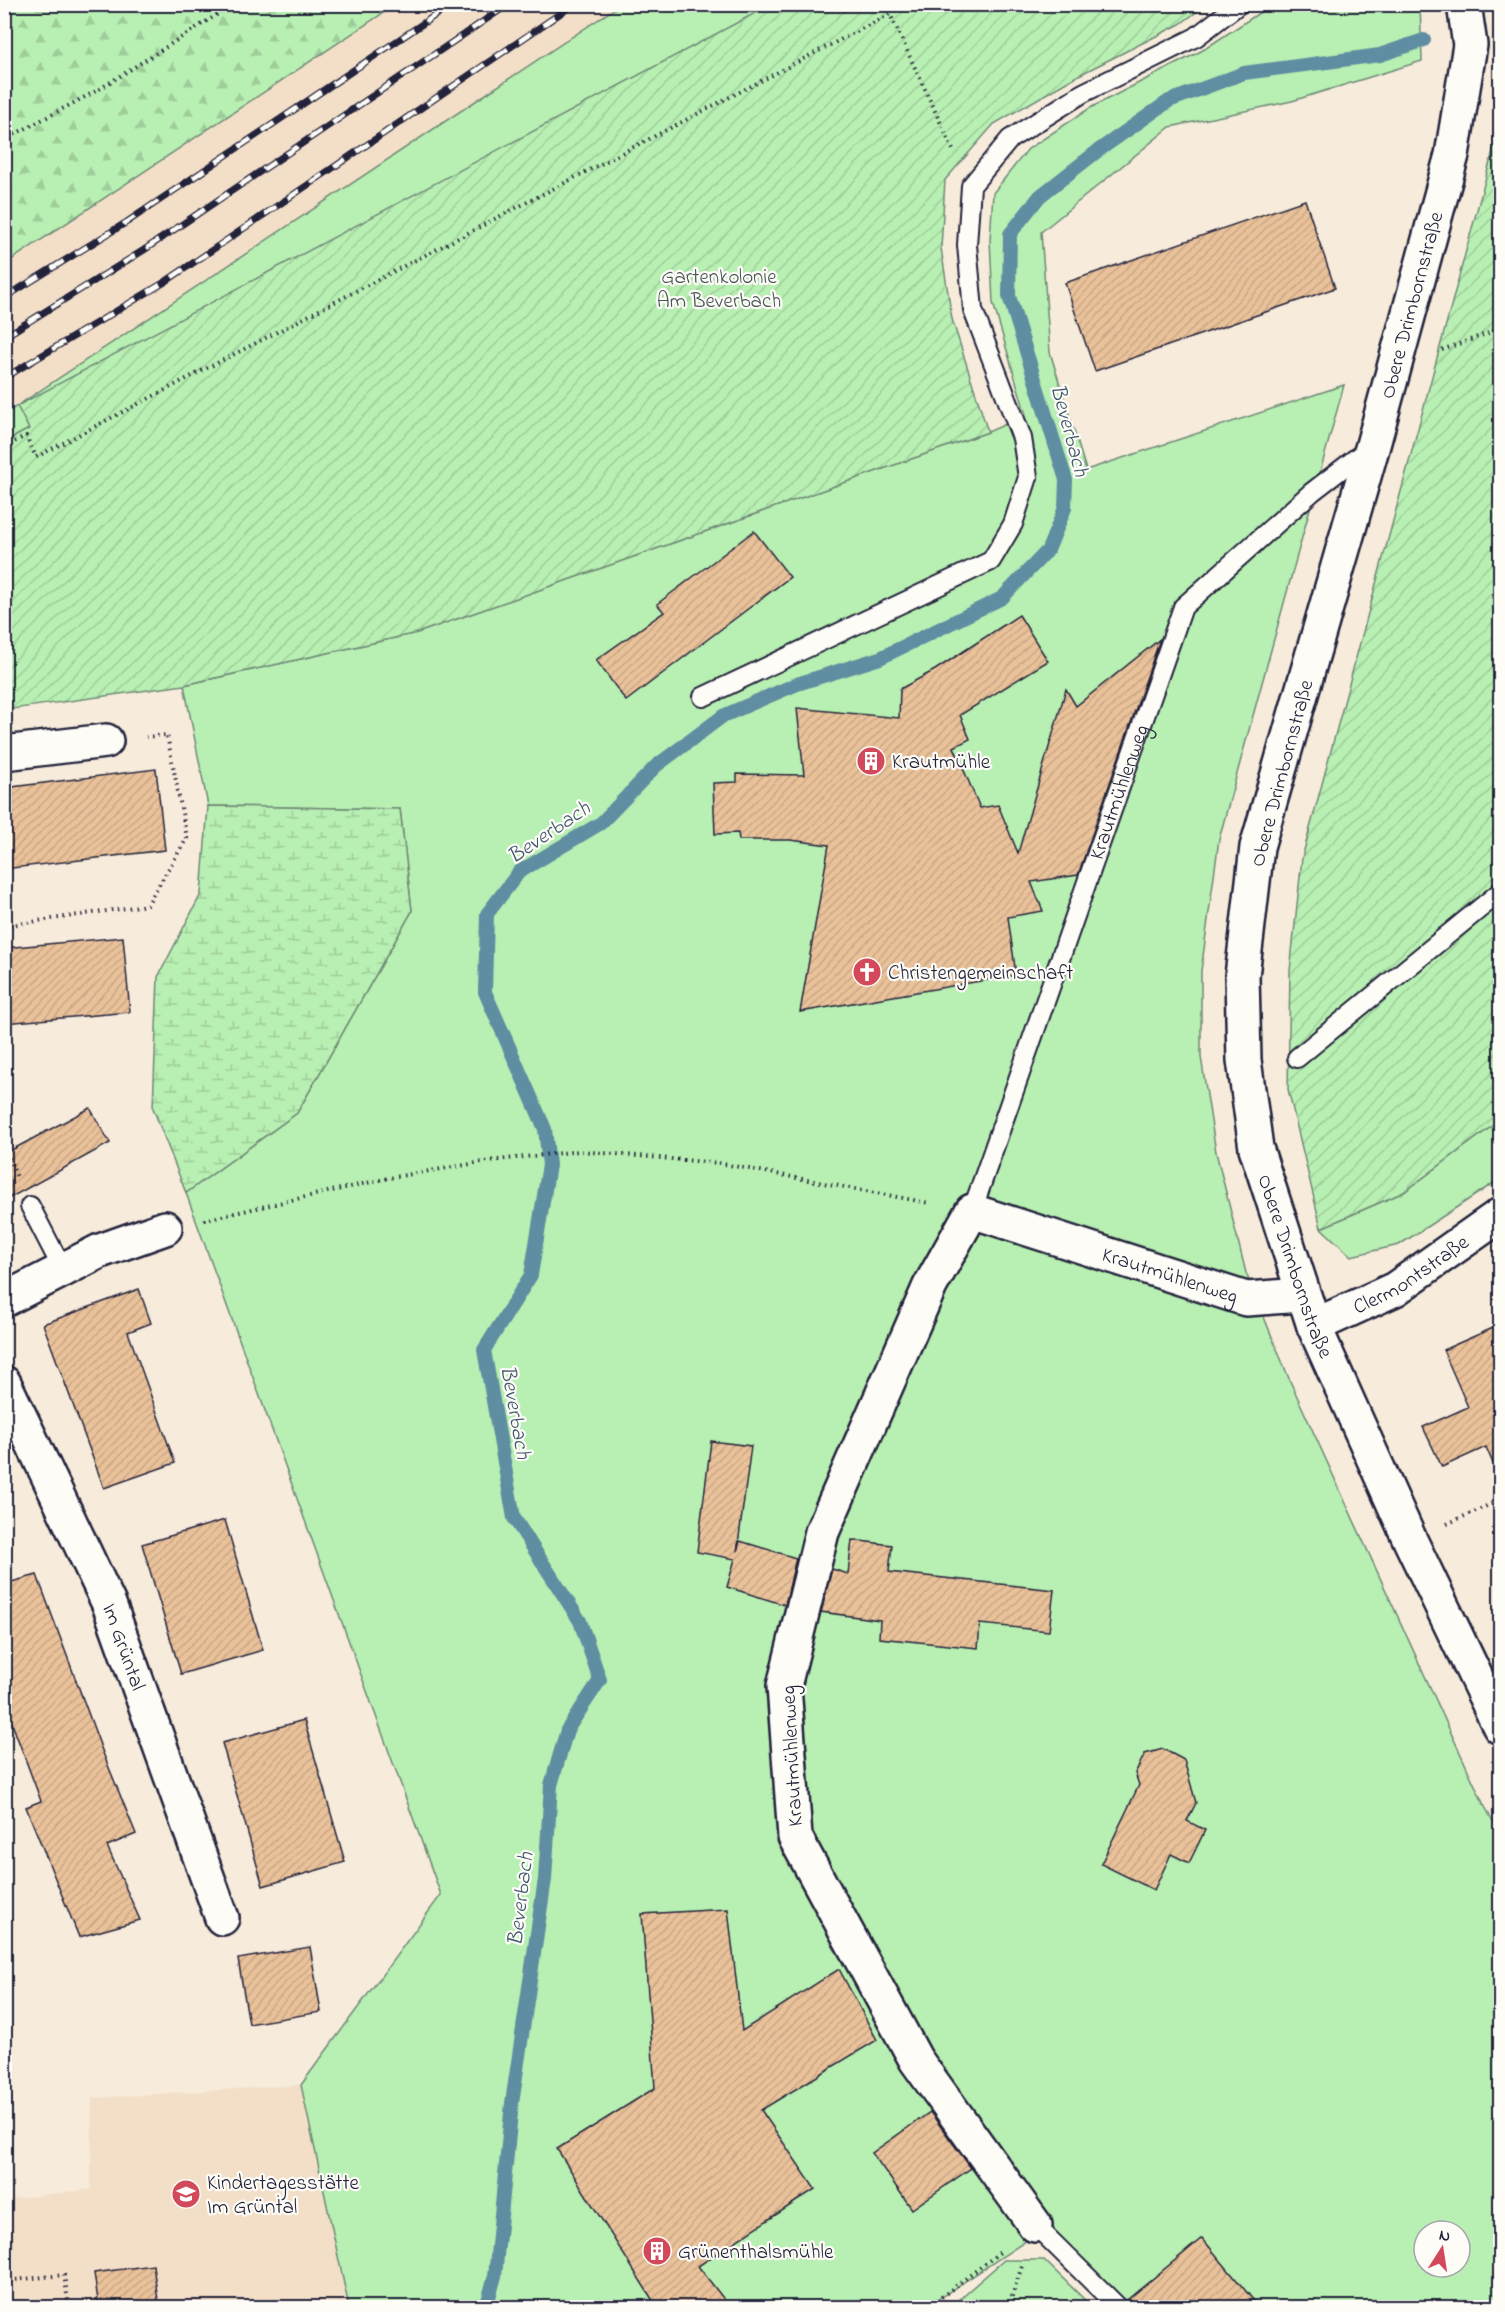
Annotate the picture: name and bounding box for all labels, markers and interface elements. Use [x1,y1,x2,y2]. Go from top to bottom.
street label: Obere Drimbornstraße [1374,208,1452,402]
park label: Gartenkolonie Am Beverbach [657,263,781,317]
water label: Beverbach [1040,381,1096,481]
street label: Obere Drimbornstraße [1244,676,1322,870]
street label: Krautmühlenweg [1083,721,1160,864]
building icon: Krautmühle [855,745,887,777]
place label: Krautmühle [892,748,991,778]
water label: Beverbach [502,794,598,873]
church icon: Christengemeinschaft [851,956,883,988]
place label: Christengemeinschaft [888,959,1073,991]
street label: Obere Drimbornstraße [1249,1171,1340,1364]
street label: Clermontstraße [1349,1228,1476,1323]
street label: Krautmühlenweg [1098,1241,1241,1314]
water label: Beverbach [490,1363,538,1462]
street label: Im Grüntal [93,1600,152,1695]
street label: Krautmühlenweg [774,1685,814,1827]
water label: Beverbach [500,1850,544,1948]
place label: Kindertagesstätte Im Grüntal [207,2169,359,2223]
school or university icon: Kindertagesstätte Im Grüntal [170,2178,202,2210]
north arrow [1412,2219,1472,2279]
text: N [1437,2223,1453,2249]
building icon: Grünenthalsmühle [641,2235,673,2267]
place label: Grünenthalsmühle [678,2238,834,2268]

